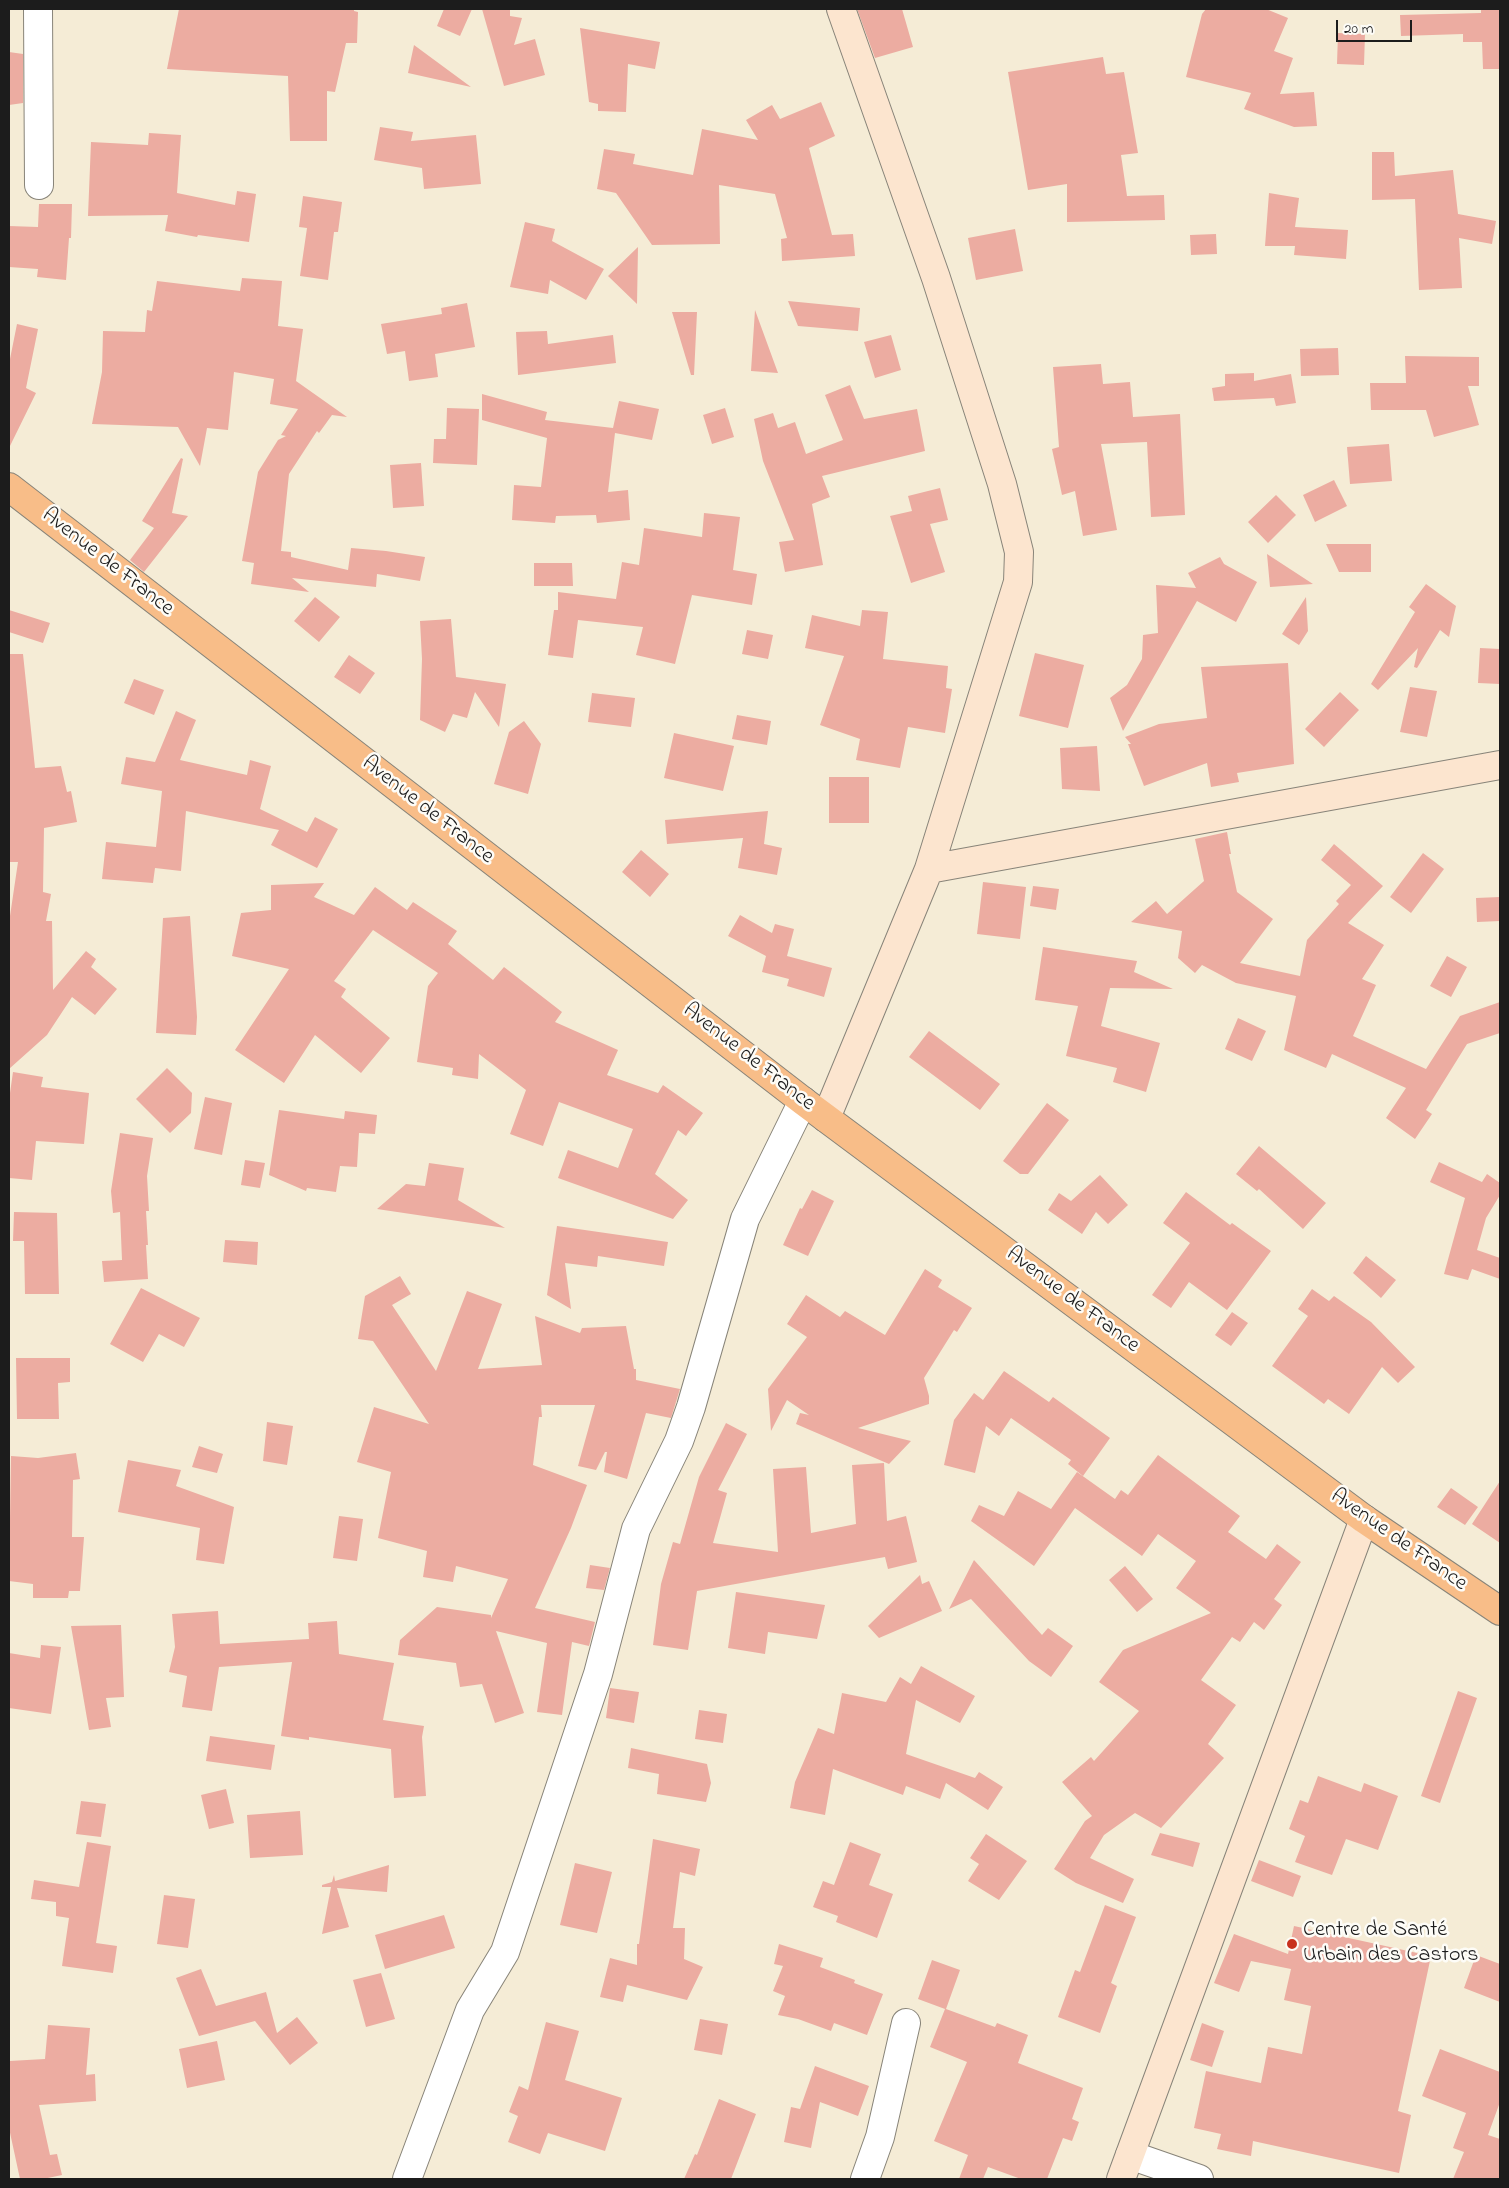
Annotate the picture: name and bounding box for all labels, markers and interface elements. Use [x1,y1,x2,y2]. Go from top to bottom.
scale bar [1339,10,1415,42]
text: 20 m [1344,18,1373,40]
street label: Avenue de France [36,503,178,623]
street label: Avenue de France [356,751,498,871]
street label: Avenue de France [677,998,819,1118]
street label: Avenue de France [1000,1242,1144,1360]
street label: Avenue de France [1325,1484,1471,1598]
place label: Centre de Santé Urbain des Castors [1303,1918,1478,1970]
marker: Centre de Santé Urbain des Castors [1285,1937,1299,1951]

